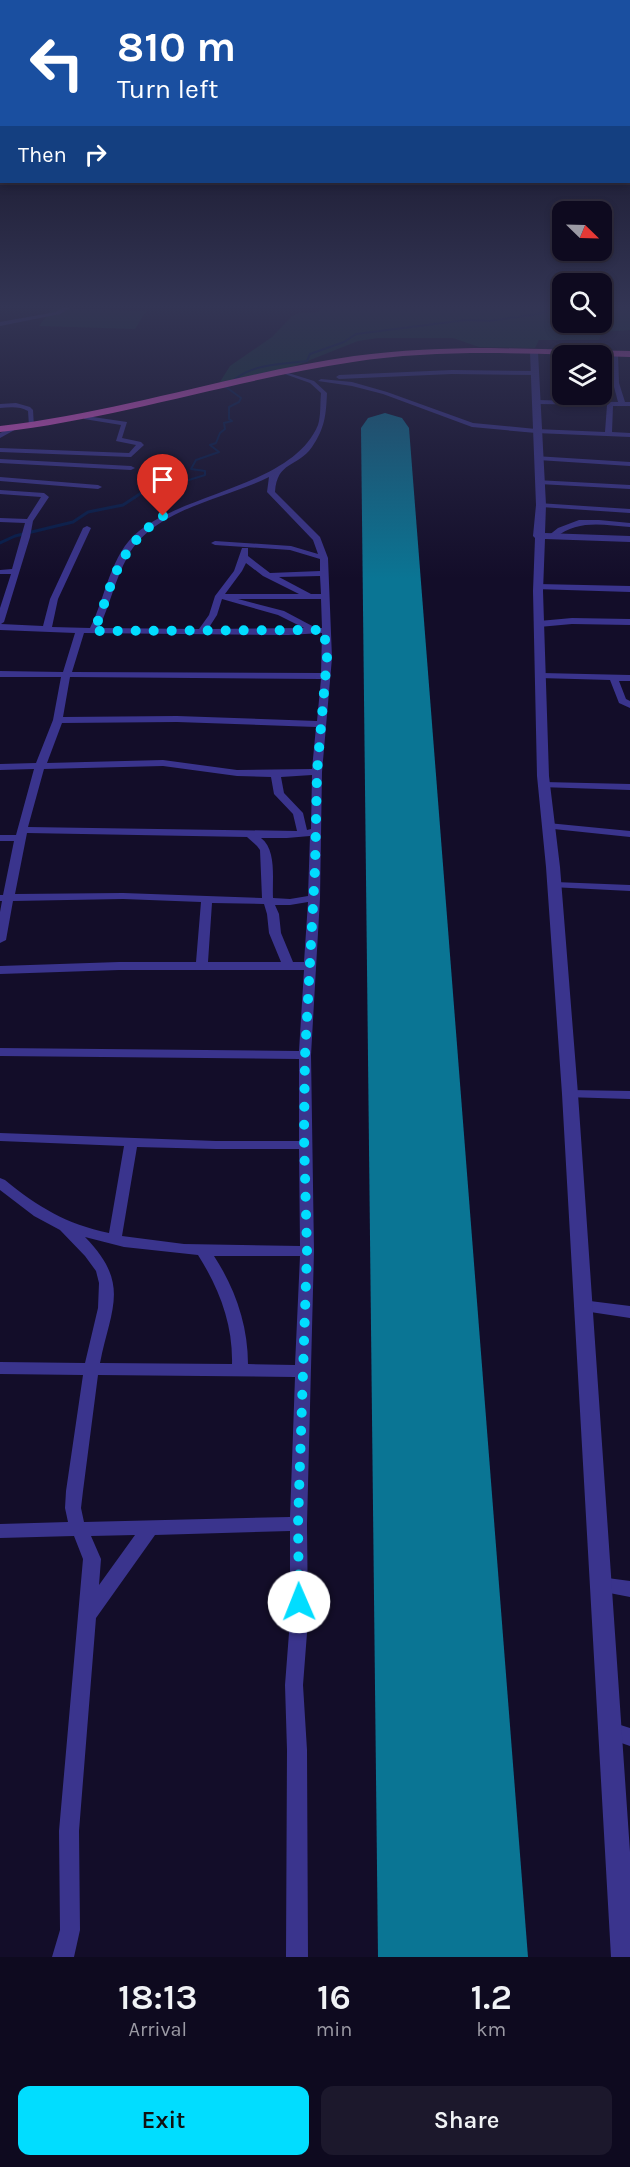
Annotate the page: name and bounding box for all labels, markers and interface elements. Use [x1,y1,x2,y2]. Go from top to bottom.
text: 810 m [117,22,236,72]
icon: left [18,24,96,102]
text: Turn left [117,73,218,105]
icon: right [79,138,112,171]
text: Then [18,142,67,168]
north arrow [552,201,612,261]
map controls [552,201,612,405]
button: search [552,273,612,333]
button: layers [552,345,612,405]
pin [137,454,188,516]
icon: arrive [146,463,179,496]
position arrow [267,1570,331,1634]
text: 18:13 [118,1976,198,2018]
text: 16 [317,1976,351,2018]
text: 1.2 [470,1976,512,2018]
text: Arrival [129,2018,187,2041]
text: min [316,2018,352,2041]
text: km [476,2018,506,2041]
button: Exit [18,2086,309,2155]
button: Share [321,2086,612,2155]

